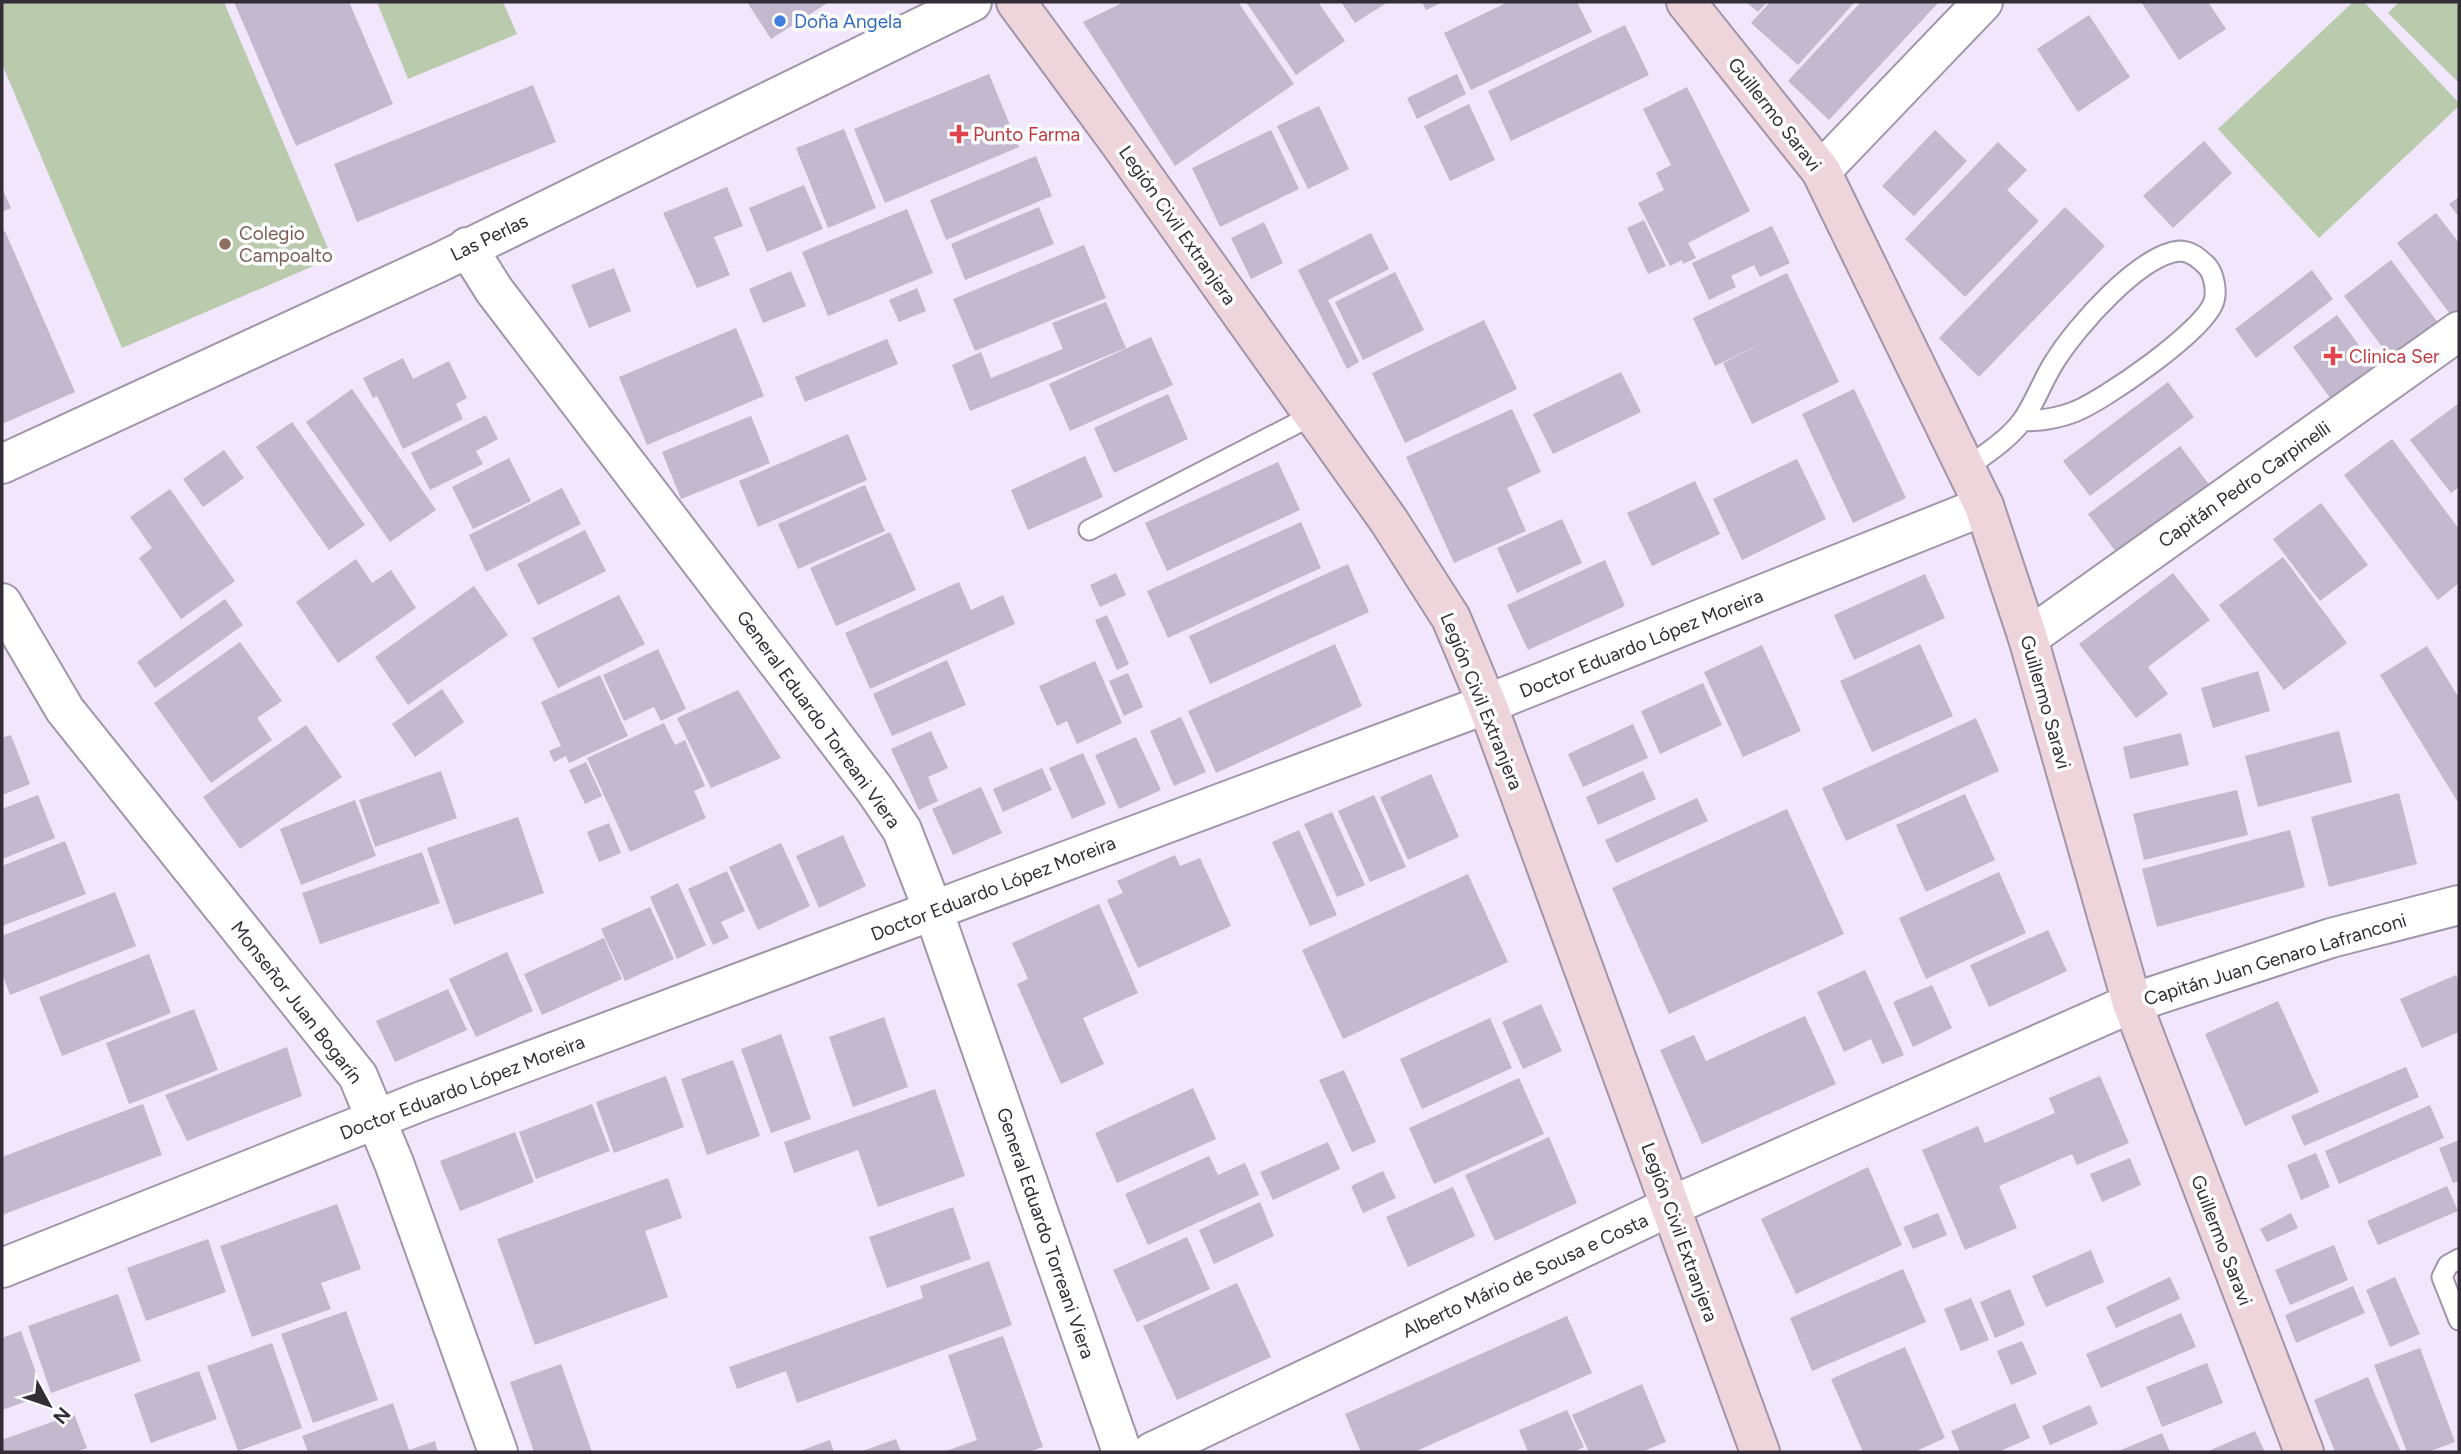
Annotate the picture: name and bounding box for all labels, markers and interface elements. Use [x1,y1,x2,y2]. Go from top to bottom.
place label: Doña Angela [794,10,902,33]
marker: Doña Angela [772,13,788,29]
street label: Guillermo Saravi [1723,53,1826,176]
place label: Punto Farma [973,123,1080,146]
marker: Punto Farma [951,126,967,142]
street label: Legión Civil Extranjera [1114,141,1241,309]
street label: Las Perlas [447,209,532,266]
place label: Colegio Campoalto [239,222,333,267]
marker: Colegio Campoalto [217,236,233,252]
place label: Clinica Ser [2349,345,2440,368]
marker: Clinica Ser [2323,346,2343,366]
street label: Capitán Pedro Carpinelli [2154,416,2335,553]
street label: Doctor Eduardo López Moreira [1516,584,1766,703]
street label: General Eduardo Torreani Viera [732,606,905,833]
street label: Legión Civil Extranjera [1435,609,1528,793]
street label: Guillermo Saravi [2015,633,2076,772]
street label: Doctor Eduardo López Moreira [867,831,1119,946]
street label: Capitán Juan Genaro Lafranconi [2141,909,2409,1010]
street label: Monseñor Juan Bogarín [226,916,367,1088]
street label: Doctor Eduardo López Moreira [336,1030,588,1145]
street label: General Eduardo Torreani Viera [992,1105,1099,1362]
street label: Legión Civil Extranjera [1636,1139,1723,1325]
street label: Guillermo Saravi [2186,1172,2257,1309]
street label: Alberto Mário de Sousa e Costa [1399,1208,1652,1343]
north arrow [14,1370,84,1440]
text: N [48,1403,75,1429]

